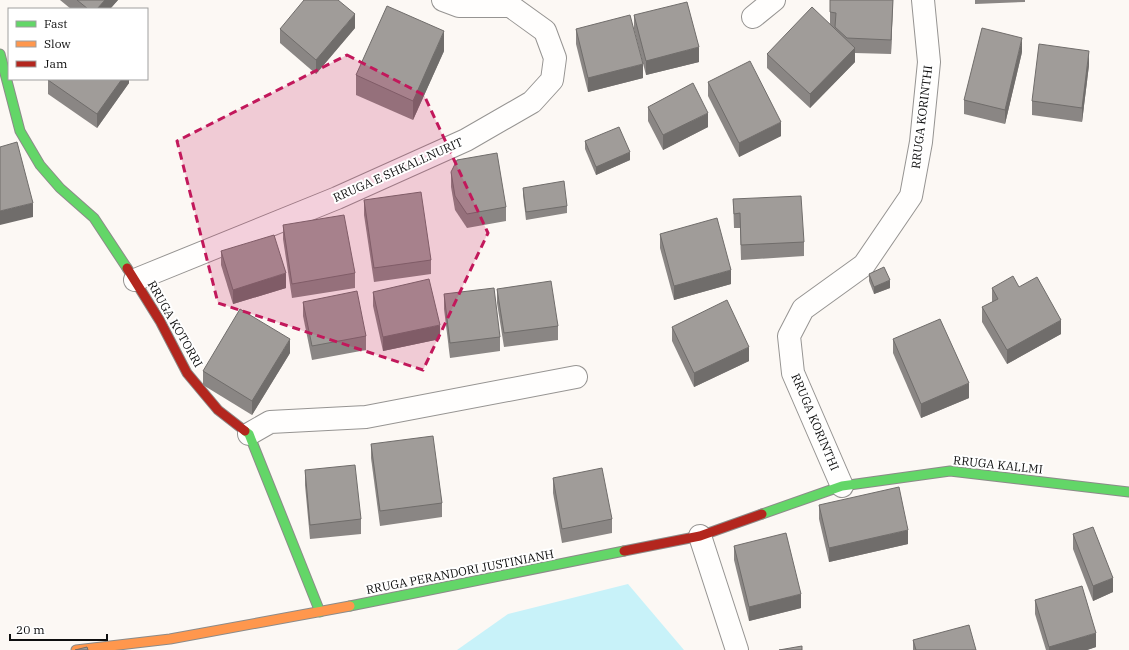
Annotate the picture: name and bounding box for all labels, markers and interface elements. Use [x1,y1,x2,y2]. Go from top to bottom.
legend [8,8,148,80]
text: Fast [44,16,68,31]
text: Slow [44,36,71,51]
text: Jam [44,56,68,71]
street label: RRUGA KORINTHI [908,64,935,170]
street label: RRUGA E SHKALLNURIT [331,134,465,205]
street label: RRUGA KOTORRI [145,278,206,370]
street label: RRUGA KORINTHI [788,371,843,473]
street label: RRUGA KALLMI [953,452,1044,477]
street label: RRUGA PERANDORI JUSTINIANH [365,546,555,597]
scale bar [10,616,107,642]
text: 20 m [16,622,45,637]

